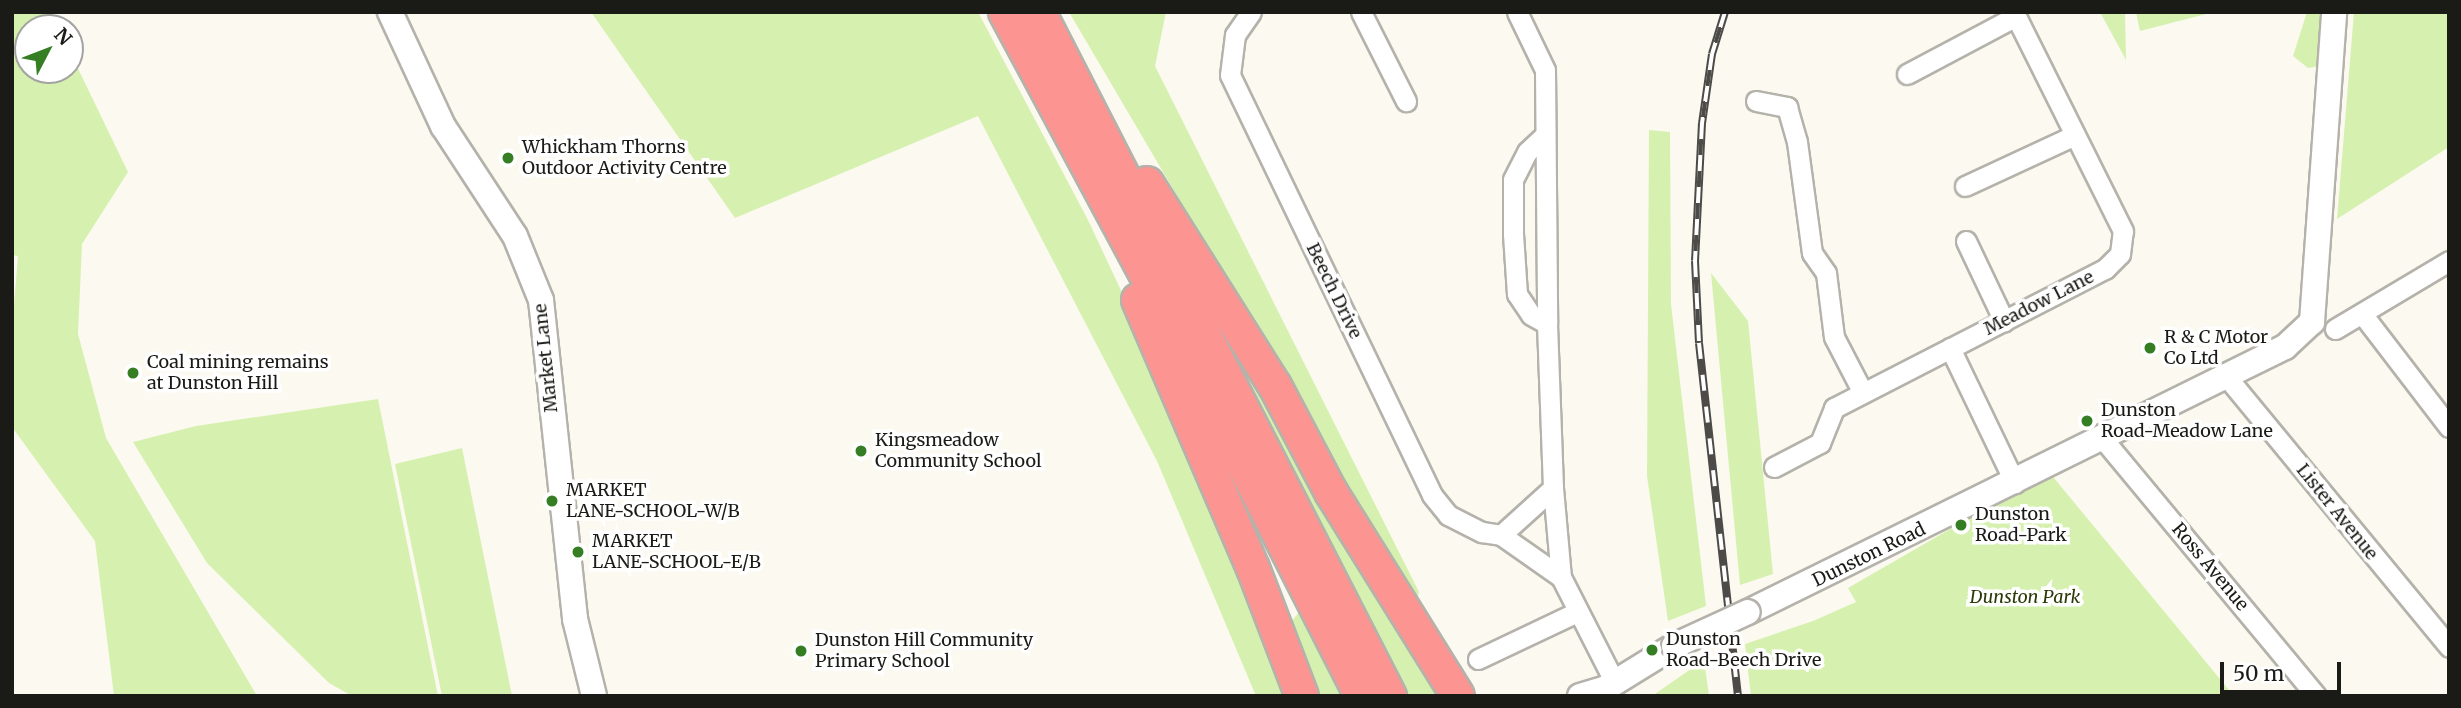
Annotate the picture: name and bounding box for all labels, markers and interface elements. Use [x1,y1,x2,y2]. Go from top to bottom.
north arrow [14,14,84,84]
text: N [49,23,77,50]
place label: Whickham Thorns Outdoor Activity Centre [522,137,727,180]
marker: Whickham Thorns Outdoor Activity Centre [500,150,516,166]
street label: Beech Drive [1302,240,1366,342]
street label: Meadow Lane [1980,266,2098,340]
street label: Market Lane [530,302,562,414]
place label: R & C Motor Co Ltd [2164,327,2268,370]
marker: R & C Motor Co Ltd [2142,340,2158,356]
place label: Coal mining remains at Dunston Hill [147,352,328,394]
marker: Coal mining remains at Dunston Hill [125,365,141,381]
place label: Dunston Road-Meadow Lane [2101,400,2273,442]
marker: Dunston Road-Meadow Lane [2079,413,2095,429]
place label: Kingsmeadow Community School [875,430,1041,472]
marker: Kingsmeadow Community School [853,443,869,459]
street label: Lister Avenue [2292,460,2382,564]
place label: MARKET LANE-SCHOOL-W/B [566,480,739,522]
marker: MARKET LANE-SCHOOL-W/B [544,493,560,509]
place label: Dunston Road-Park [1975,504,2067,546]
marker: Dunston Road-Park [1953,517,1969,533]
street label: Dunston Road [1809,518,1929,592]
street label: Ross Avenue [2167,519,2253,615]
place label: MARKET LANE-SCHOOL-E/B [592,531,761,574]
marker: MARKET LANE-SCHOOL-E/B [570,544,586,560]
park label: Dunston Park [1970,586,2080,608]
place label: Dunston Road-Beech Drive [1666,629,1821,672]
place label: Dunston Hill Community Primary School [815,630,1033,672]
marker: Dunston Road-Beech Drive [1644,642,1660,658]
marker: Dunston Hill Community Primary School [793,643,809,659]
scale bar [2223,648,2344,692]
text: 50 m [2233,660,2284,687]

